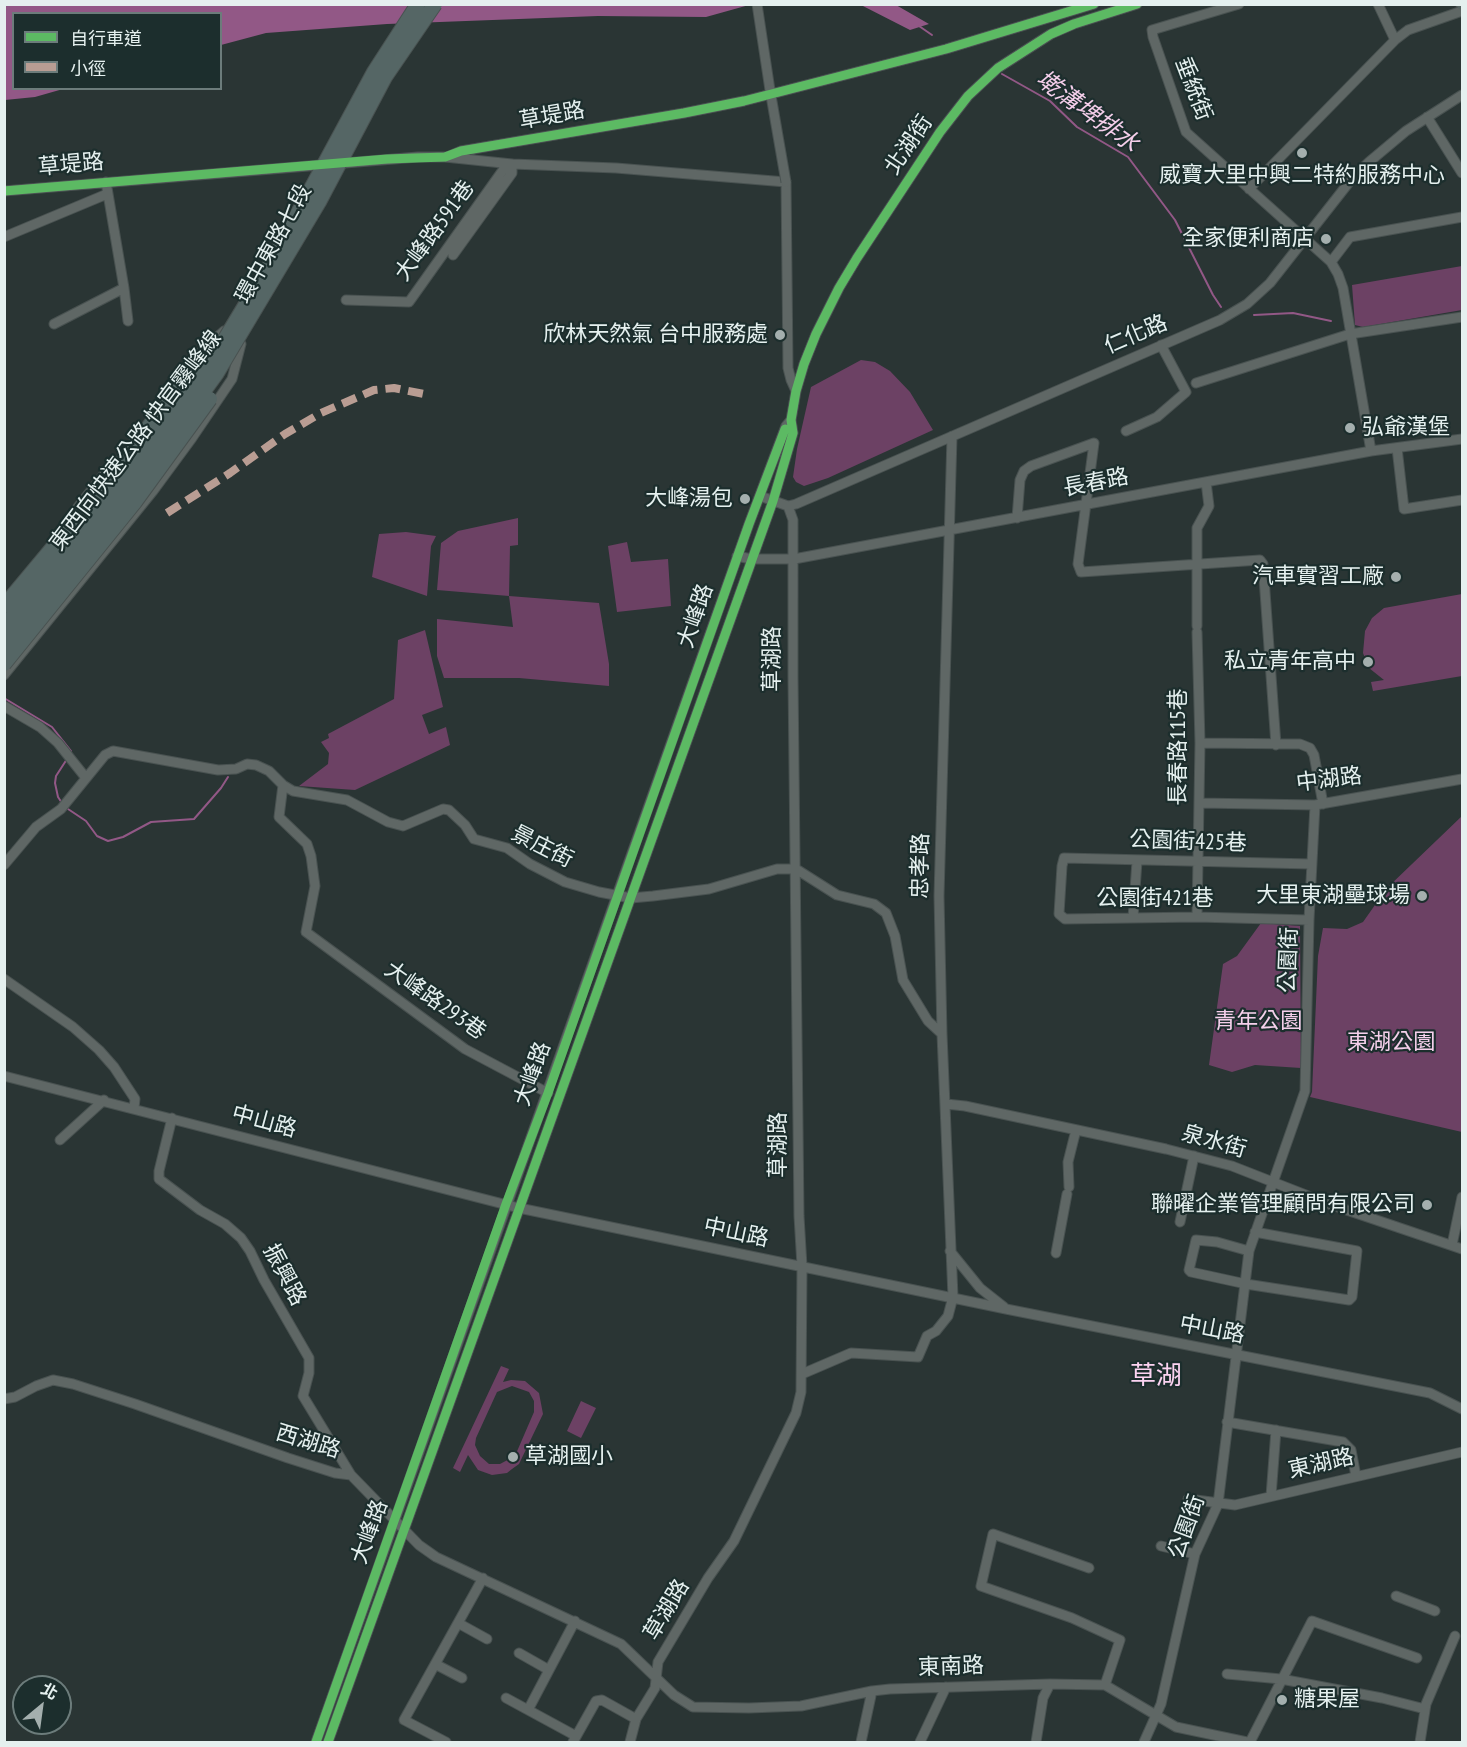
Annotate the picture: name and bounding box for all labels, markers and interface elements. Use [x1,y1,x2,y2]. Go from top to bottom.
legend [12,12,222,90]
text: 自行車道 [70,27,142,50]
street label: 垂統街 [1169,53,1217,125]
text: 小徑 [70,57,106,80]
water label: 墘溝埤排水 [1030,65,1144,159]
street label: 草堤路 [517,97,587,135]
street label: 北湖街 [880,110,938,180]
marker: 威寶大里中興二特約服務中心 [1295,146,1309,160]
street label: 草堤路 [37,149,105,181]
place label: 威寶大里中興二特約服務中心 [1159,163,1445,189]
street label: 大峰路591巷 [390,176,480,286]
street label: 環中東路七段 [230,180,318,308]
place label: 全家便利商店 [1182,226,1314,252]
marker: 全家便利商店 [1319,232,1333,246]
street label: 仁化路 [1100,310,1172,360]
place label: 欣林天然氣 台中服務處 [543,322,768,348]
street label: 東西向快速公路 快官霧峰線 [45,326,227,556]
marker: 欣林天然氣 台中服務處 [773,328,787,342]
place label: 弘爺漢堡 [1362,415,1450,441]
marker: 弘爺漢堡 [1343,421,1357,435]
street label: 長春路 [1061,464,1131,502]
place label: 大峰湯包 [645,486,733,512]
marker: 大峰湯包 [738,492,752,506]
place label: 汽車實習工廠 [1252,564,1384,590]
marker: 汽車實習工廠 [1389,570,1403,584]
street label: 大峰路 [673,581,719,651]
street label: 草湖路 [760,626,786,692]
place label: 私立青年高中 [1224,649,1356,675]
marker: 私立青年高中 [1361,655,1375,669]
street label: 長春路115巷 [1166,688,1192,806]
street label: 中湖路 [1295,763,1363,797]
street label: 景庄街 [507,820,577,874]
street label: 公園街425巷 [1129,827,1247,857]
street label: 忠孝路 [907,833,935,899]
place label: 大里東湖壘球場 [1256,883,1410,909]
street label: 公園街421巷 [1096,886,1214,912]
marker: 大里東湖壘球場 [1415,889,1429,903]
street label: 公園街 [1275,927,1303,993]
street label: 大峰路293巷 [379,956,491,1046]
park label: 青年公園 [1214,1009,1302,1035]
park label: 東湖公園 [1347,1030,1435,1056]
street label: 大峰路 [509,1038,557,1110]
street label: 中山路 [229,1101,299,1143]
street label: 草湖路 [766,1112,792,1178]
street label: 泉水街 [1179,1120,1249,1164]
place label: 聯曜企業管理顧問有限公司 [1151,1192,1415,1218]
marker: 聯曜企業管理顧問有限公司 [1420,1198,1434,1212]
street label: 中山路 [701,1213,771,1253]
street label: 振興路 [257,1240,311,1310]
street label: 中山路 [1177,1311,1247,1349]
district label: 草湖 [1130,1361,1182,1393]
street label: 西湖路 [273,1420,343,1464]
place label: 草湖國小 [525,1444,613,1470]
street label: 東湖路 [1286,1444,1356,1484]
marker: 草湖國小 [506,1450,520,1464]
street label: 公園街 [1163,1491,1211,1563]
street label: 大峰路 [346,1496,394,1568]
street label: 草湖路 [639,1575,695,1645]
street label: 東南路 [918,1653,984,1681]
north arrow [12,1675,72,1735]
text: 北 [38,1678,62,1704]
place label: 糖果屋 [1294,1687,1360,1713]
marker: 糖果屋 [1275,1693,1289,1707]

